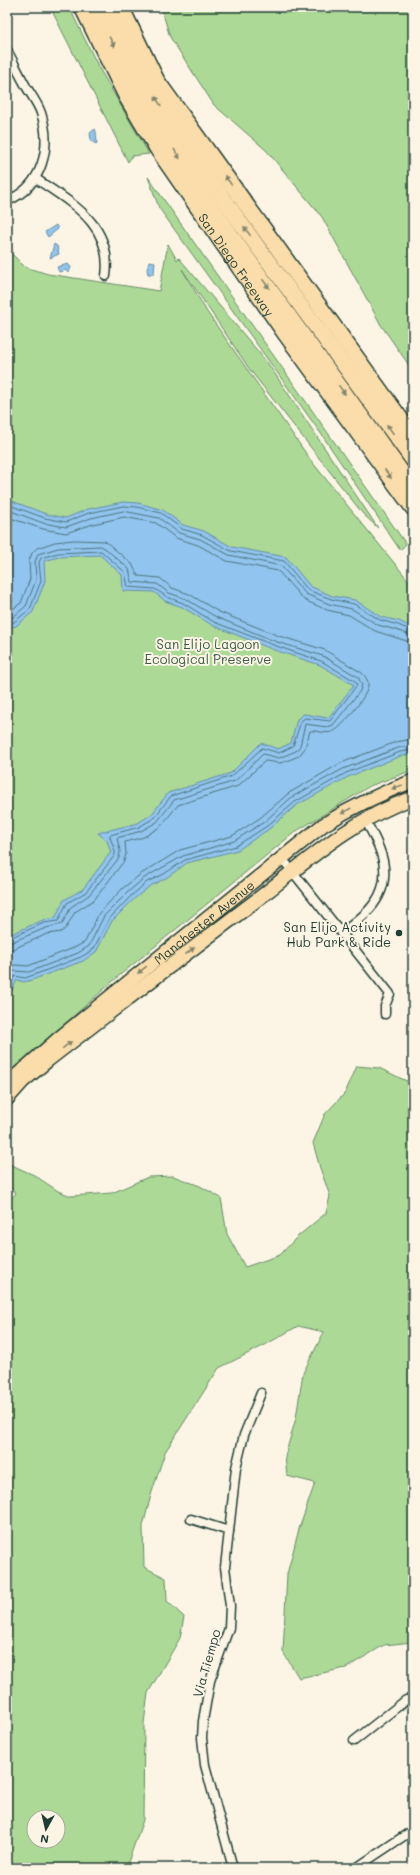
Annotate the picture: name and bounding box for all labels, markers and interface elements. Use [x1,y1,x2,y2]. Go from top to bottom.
one-way arrow [108,36,115,48]
one-way arrow [154,96,162,106]
one-way arrow [173,149,181,159]
one-way arrow [224,175,232,185]
street label: San Diego Freeway [195,209,279,319]
one-way arrow [243,226,251,237]
one-way arrow [262,279,271,290]
one-way arrow [338,385,346,395]
one-way arrow [386,423,394,434]
one-way arrow [384,469,392,479]
park label: San Elijo Lagoon Ecological Preserve [145,635,271,667]
one-way arrow [391,784,403,790]
one-way arrow [340,807,352,814]
street label: Manchester Avenue [150,876,257,967]
place label: San Elijo Activity Hub Park & Ride [284,918,391,950]
marker: San Elijo Activity Hub Park & Ride [394,928,404,938]
one-way arrow [184,947,195,955]
one-way arrow [137,966,148,975]
one-way arrow [62,1041,72,1049]
street label: Via Tiempo [188,1627,224,1699]
north arrow [26,1809,66,1849]
text: N [39,1831,50,1847]

